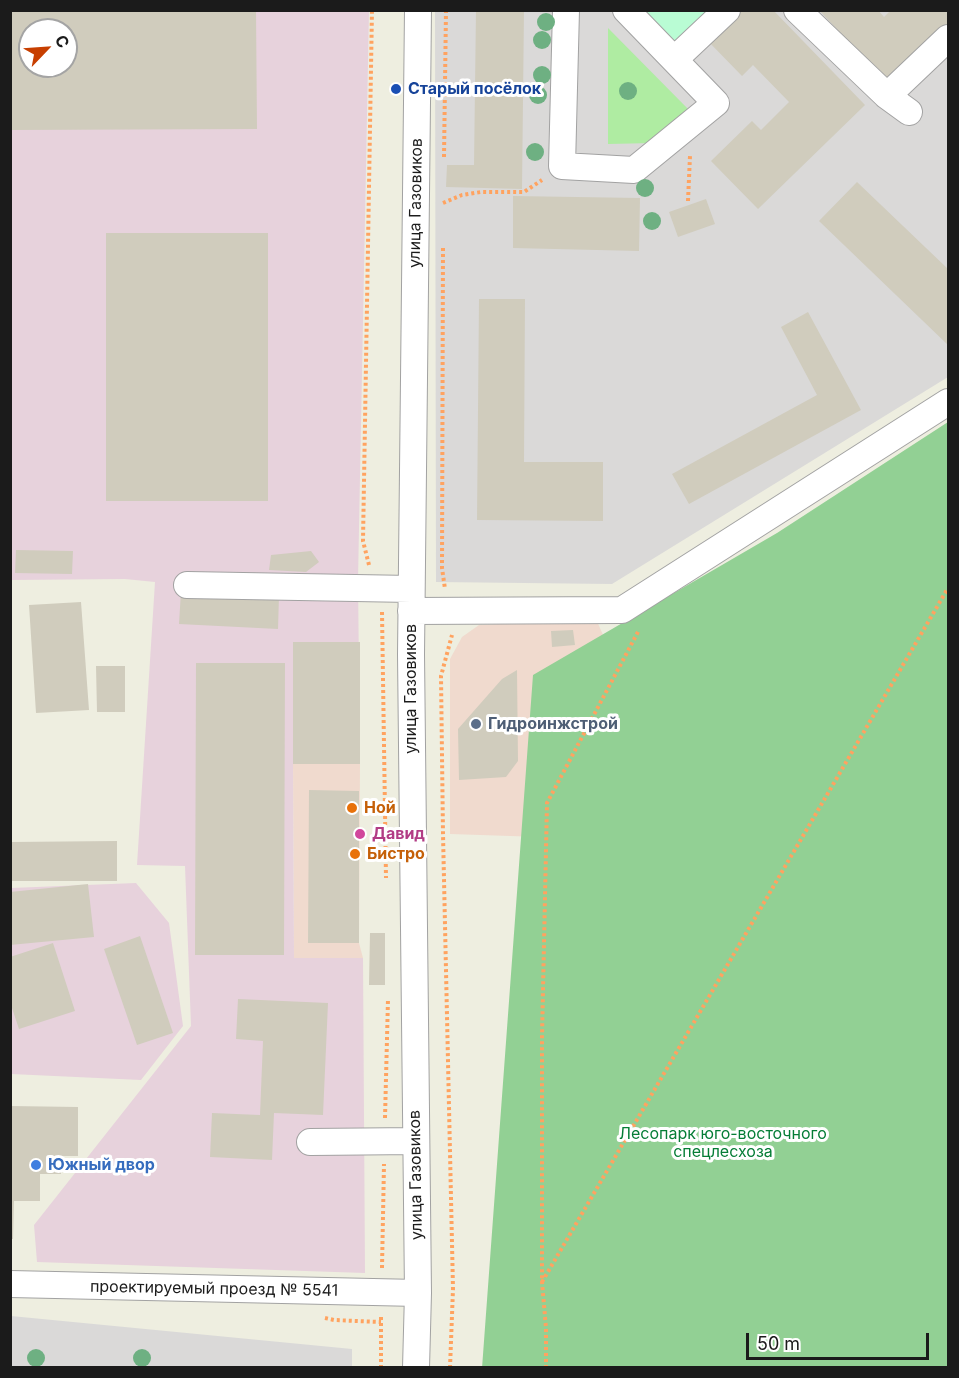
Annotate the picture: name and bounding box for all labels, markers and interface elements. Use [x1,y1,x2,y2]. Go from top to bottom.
north arrow [18,18,78,78]
text: С [51,32,74,51]
place label: Старый посёлок [408,79,541,99]
marker: Старый посёлок [389,82,403,96]
street label: улица Газовиков [405,138,427,268]
street label: улица Газовиков [401,624,421,754]
place label: Гидроинжстрой [488,714,618,734]
marker: Гидроинжстрой [469,717,483,731]
place label: Ной [364,798,396,818]
marker: Ной [345,801,359,815]
place label: Давид [372,824,425,844]
marker: Давид [353,827,367,841]
place label: Бистро [367,844,425,864]
marker: Бистро [348,847,362,861]
street label: улица Газовиков [405,1110,427,1240]
park label: Лесопарк юго-восточного спецлесхоза [619,1124,827,1162]
place label: Южный двор [48,1155,155,1175]
marker: Южный двор [29,1158,43,1172]
street label: проектируемый проезд № 5541 [90,1277,338,1301]
scale bar [749,1321,932,1359]
text: 50 m [757,1333,800,1354]

